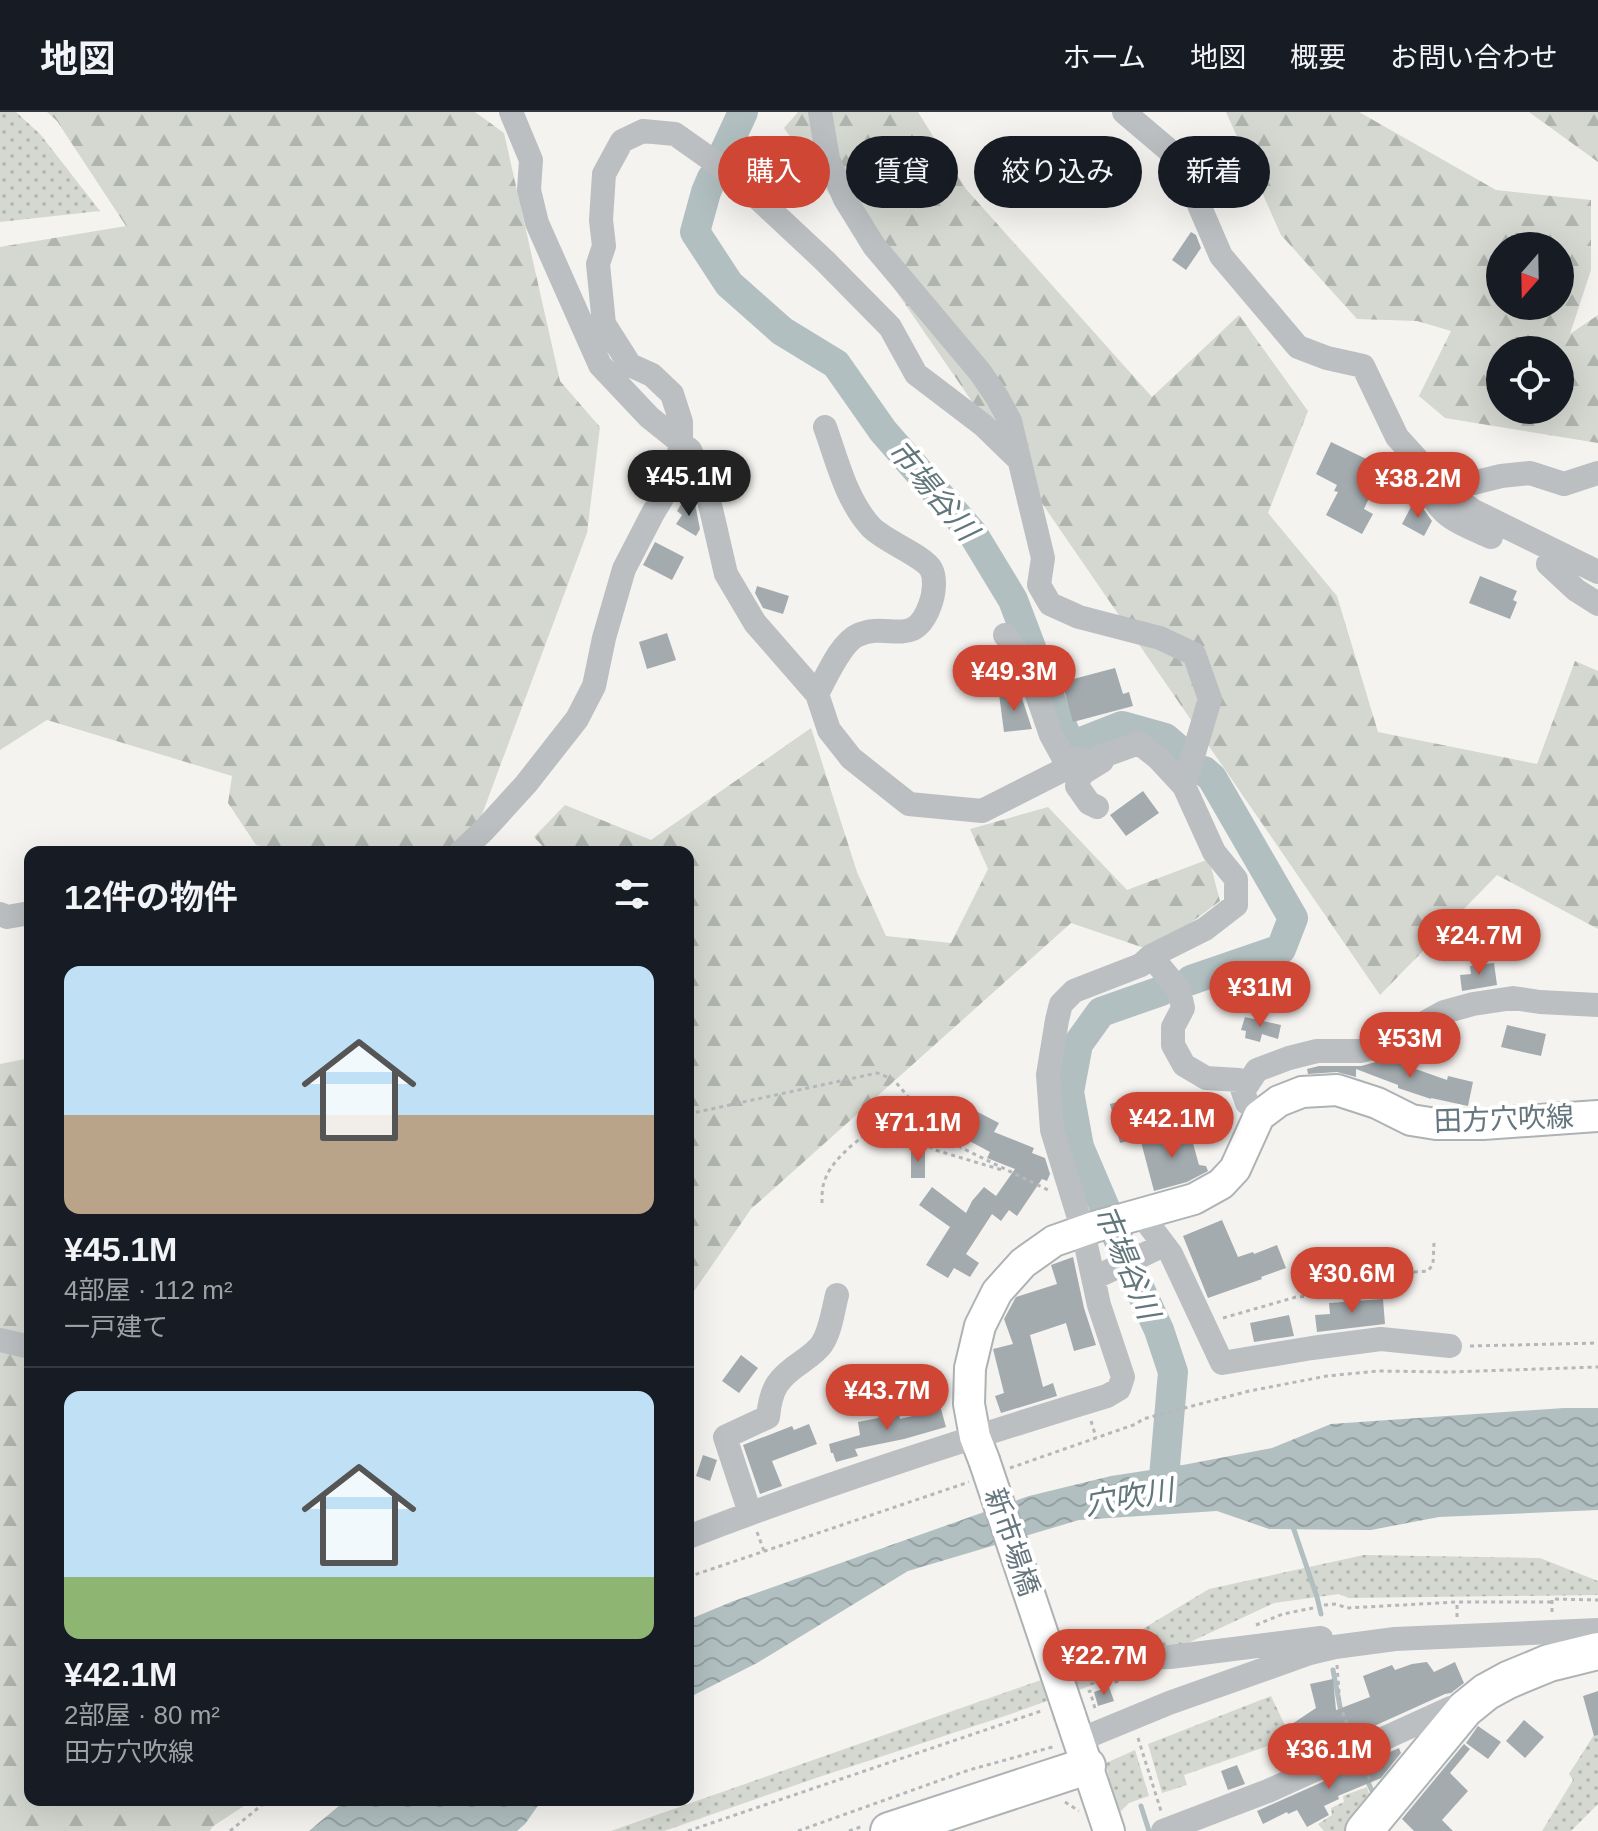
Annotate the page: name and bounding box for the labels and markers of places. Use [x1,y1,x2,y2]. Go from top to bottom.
pin: ¥45.1M [624,450,754,518]
pin: ¥38.2M [1353,452,1483,520]
pin: ¥49.3M [949,645,1079,713]
pin: ¥24.7M [1414,909,1544,977]
pin: ¥31M [1213,961,1307,1029]
pin: ¥53M [1363,1012,1457,1080]
pin: ¥42.1M [1107,1092,1237,1160]
pin: ¥71.1M [853,1096,983,1164]
pin: ¥30.6M [1287,1247,1417,1315]
pin: ¥43.7M [822,1364,952,1432]
pin: ¥22.7M [1039,1629,1169,1697]
pin: ¥36.1M [1264,1723,1394,1791]

